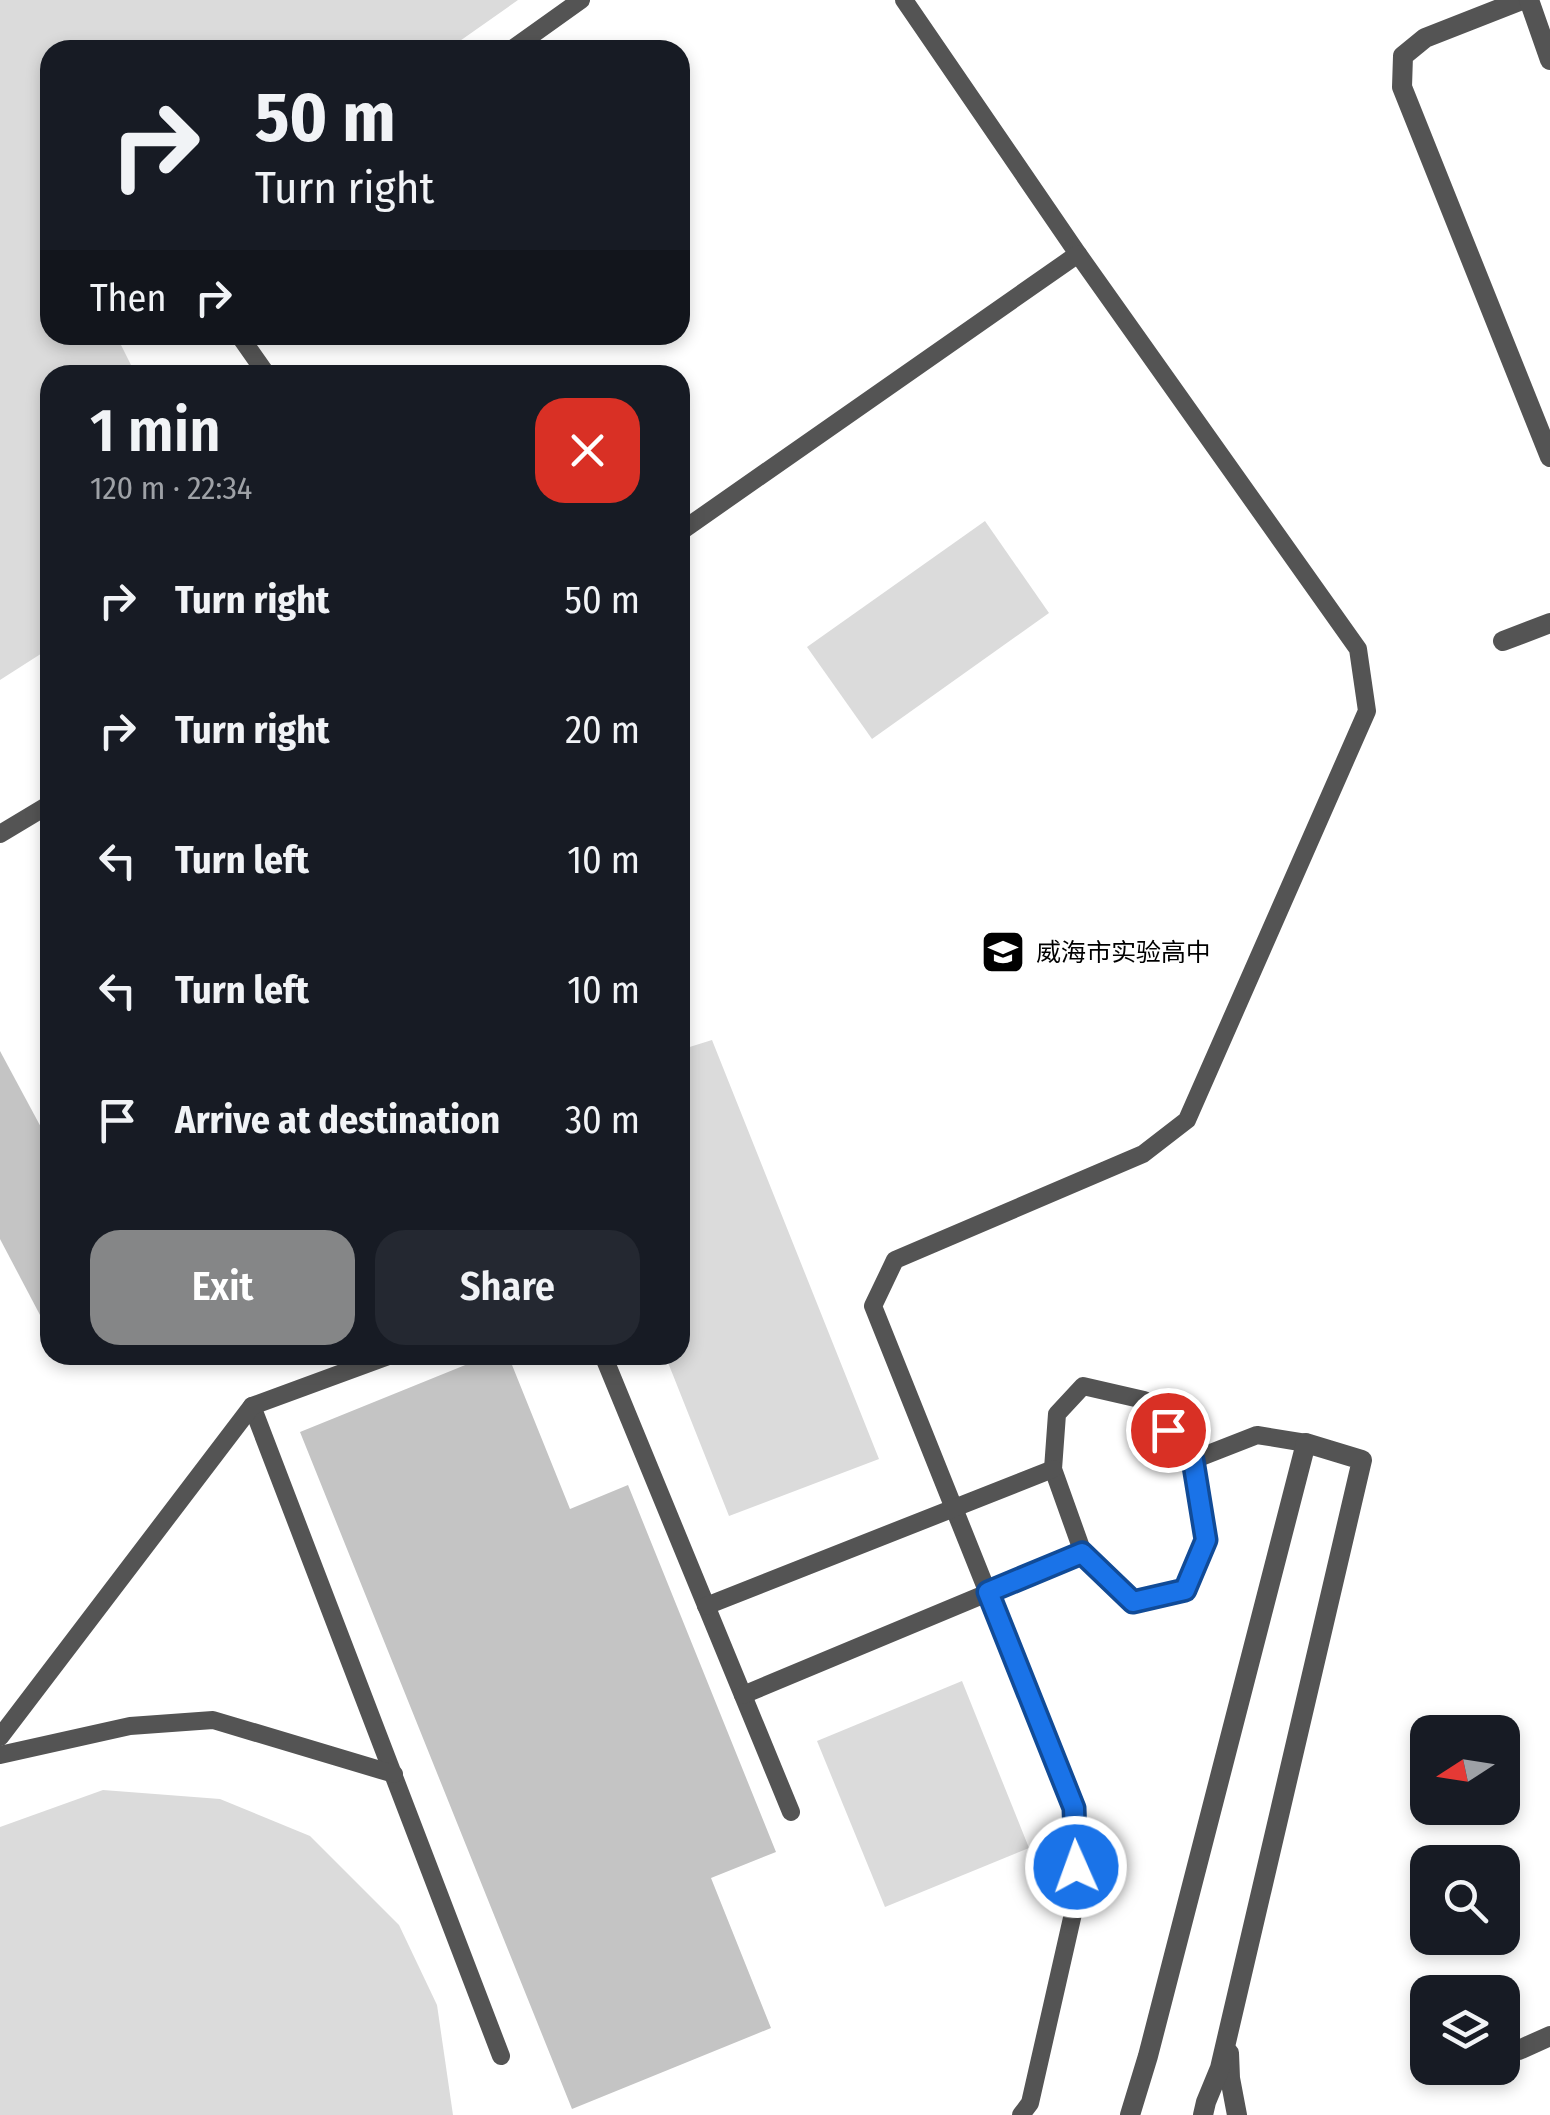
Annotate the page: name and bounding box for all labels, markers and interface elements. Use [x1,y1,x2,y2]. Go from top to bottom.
text: 50 m [255,76,396,160]
icon: right [90,80,220,210]
text: Turn right [255,161,434,215]
icon: right [186,270,241,325]
text: Then [90,275,166,321]
text: 1 min [90,395,221,467]
button: close [535,398,640,503]
text: 120 m · 22:34 [90,469,252,507]
icon: right [90,573,145,628]
text: Turn right [175,577,329,623]
text: 50 m [565,577,640,623]
icon: right [90,703,145,758]
text: Turn right [175,707,329,753]
text: 20 m [565,707,640,753]
icon: left [90,833,145,888]
text: Turn left [175,837,309,883]
text: 10 m [567,837,640,883]
school or university icon: 威海市实验高中 [980,929,1026,975]
place label: 威海市实验高中 [1036,938,1211,968]
icon: left [90,963,145,1018]
text: Turn left [175,967,309,1013]
text: 10 m [567,967,640,1013]
icon: arrive [90,1093,145,1148]
text: Arrive at destination [175,1097,500,1143]
text: 30 m [565,1097,640,1143]
button: Exit [90,1230,355,1345]
button: Share [375,1230,640,1345]
pin [1126,1388,1211,1473]
icon: arrive [1141,1403,1196,1458]
north arrow [1410,1715,1520,1825]
map controls [1410,1715,1520,2085]
position arrow [1024,1815,1128,1919]
button: search [1410,1845,1520,1955]
button: layers [1410,1975,1520,2085]

